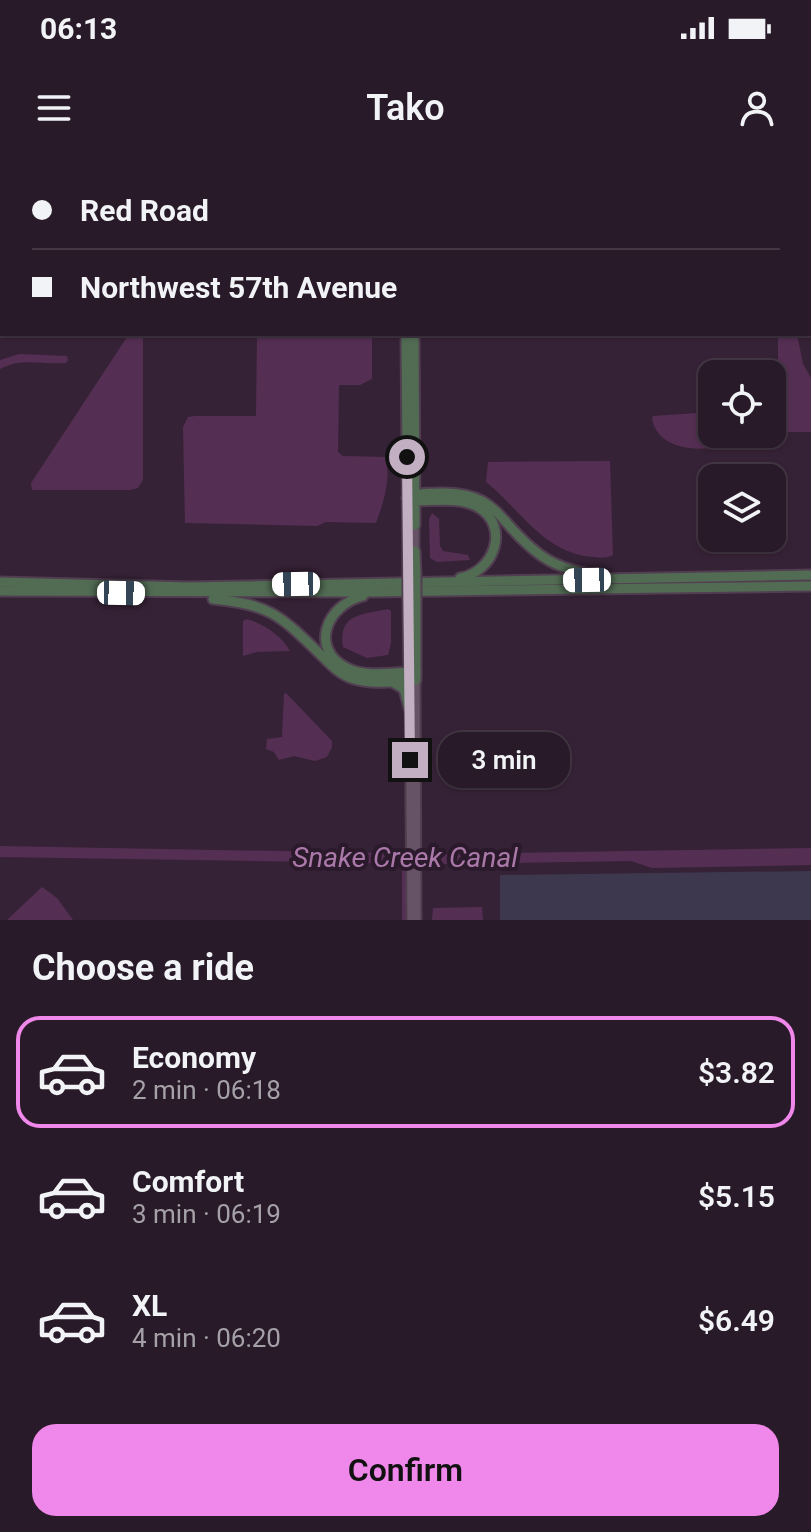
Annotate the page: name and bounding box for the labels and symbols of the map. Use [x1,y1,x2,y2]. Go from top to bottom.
route start [389,439,425,475]
car [563,568,611,592]
car [272,572,320,596]
car [97,581,145,605]
callout: 3 min [438,732,570,788]
route end [392,742,428,778]
water label: Snake Creek Canal [292,841,518,874]

